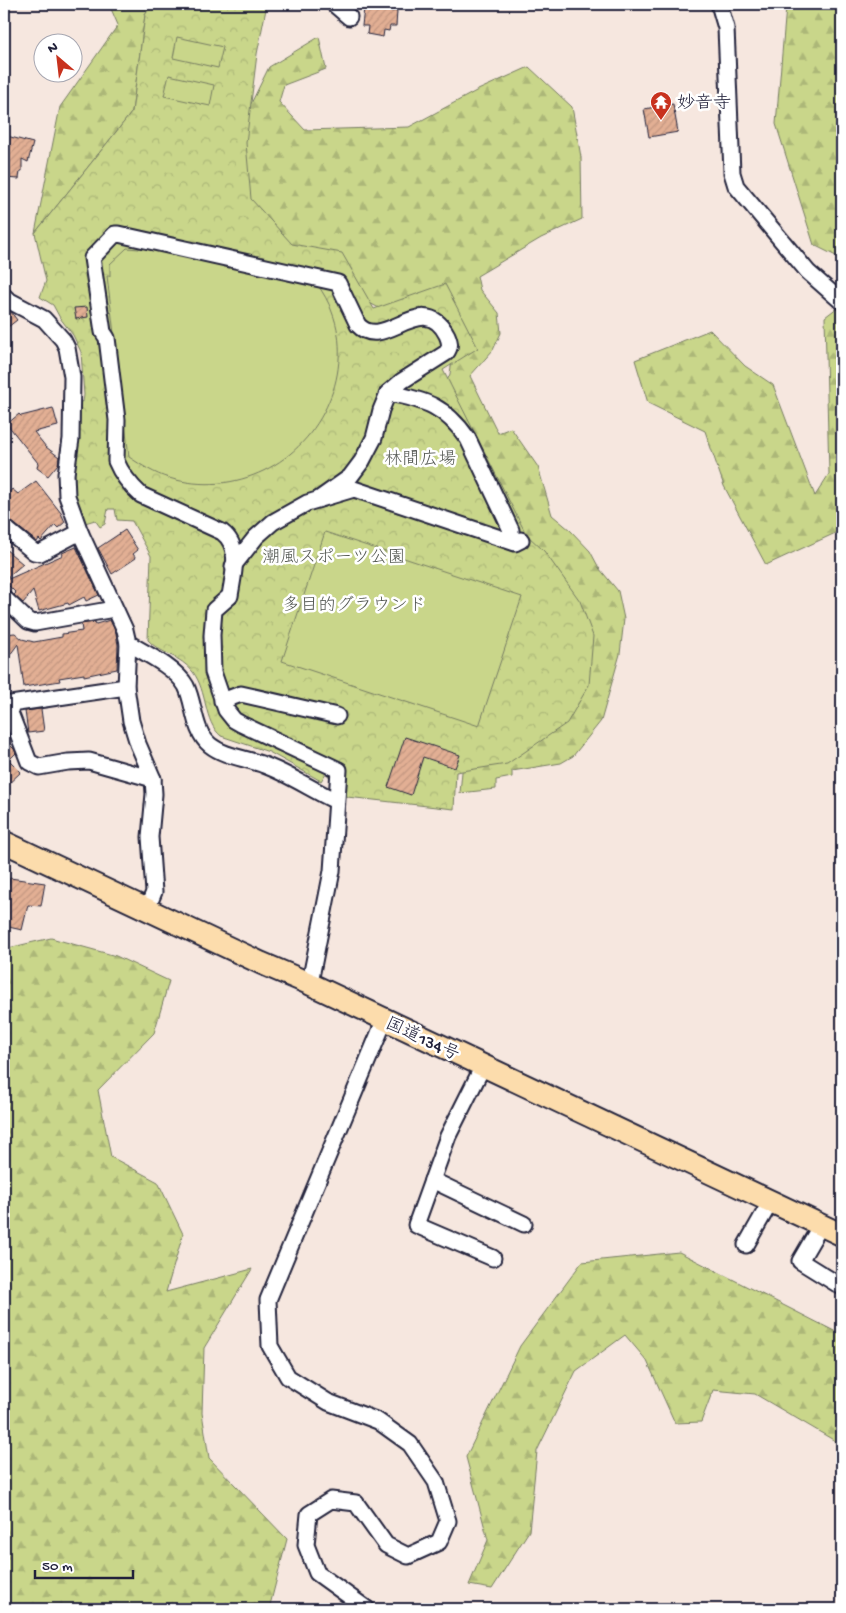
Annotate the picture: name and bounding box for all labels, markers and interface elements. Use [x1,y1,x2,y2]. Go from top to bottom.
north arrow [32,32,82,82]
text: N [45,39,61,58]
temple icon: 妙音寺 [649,90,673,121]
place label: 妙音寺 [677,93,731,115]
park label: 林間広場 [384,449,456,471]
park label: 潮風スポーツ公園 [262,548,406,569]
park label: 多目的グラウンド [282,595,426,617]
street label: 国道134号 [382,1013,463,1067]
scale bar [35,1548,132,1580]
text: 50 m [42,1558,73,1576]

